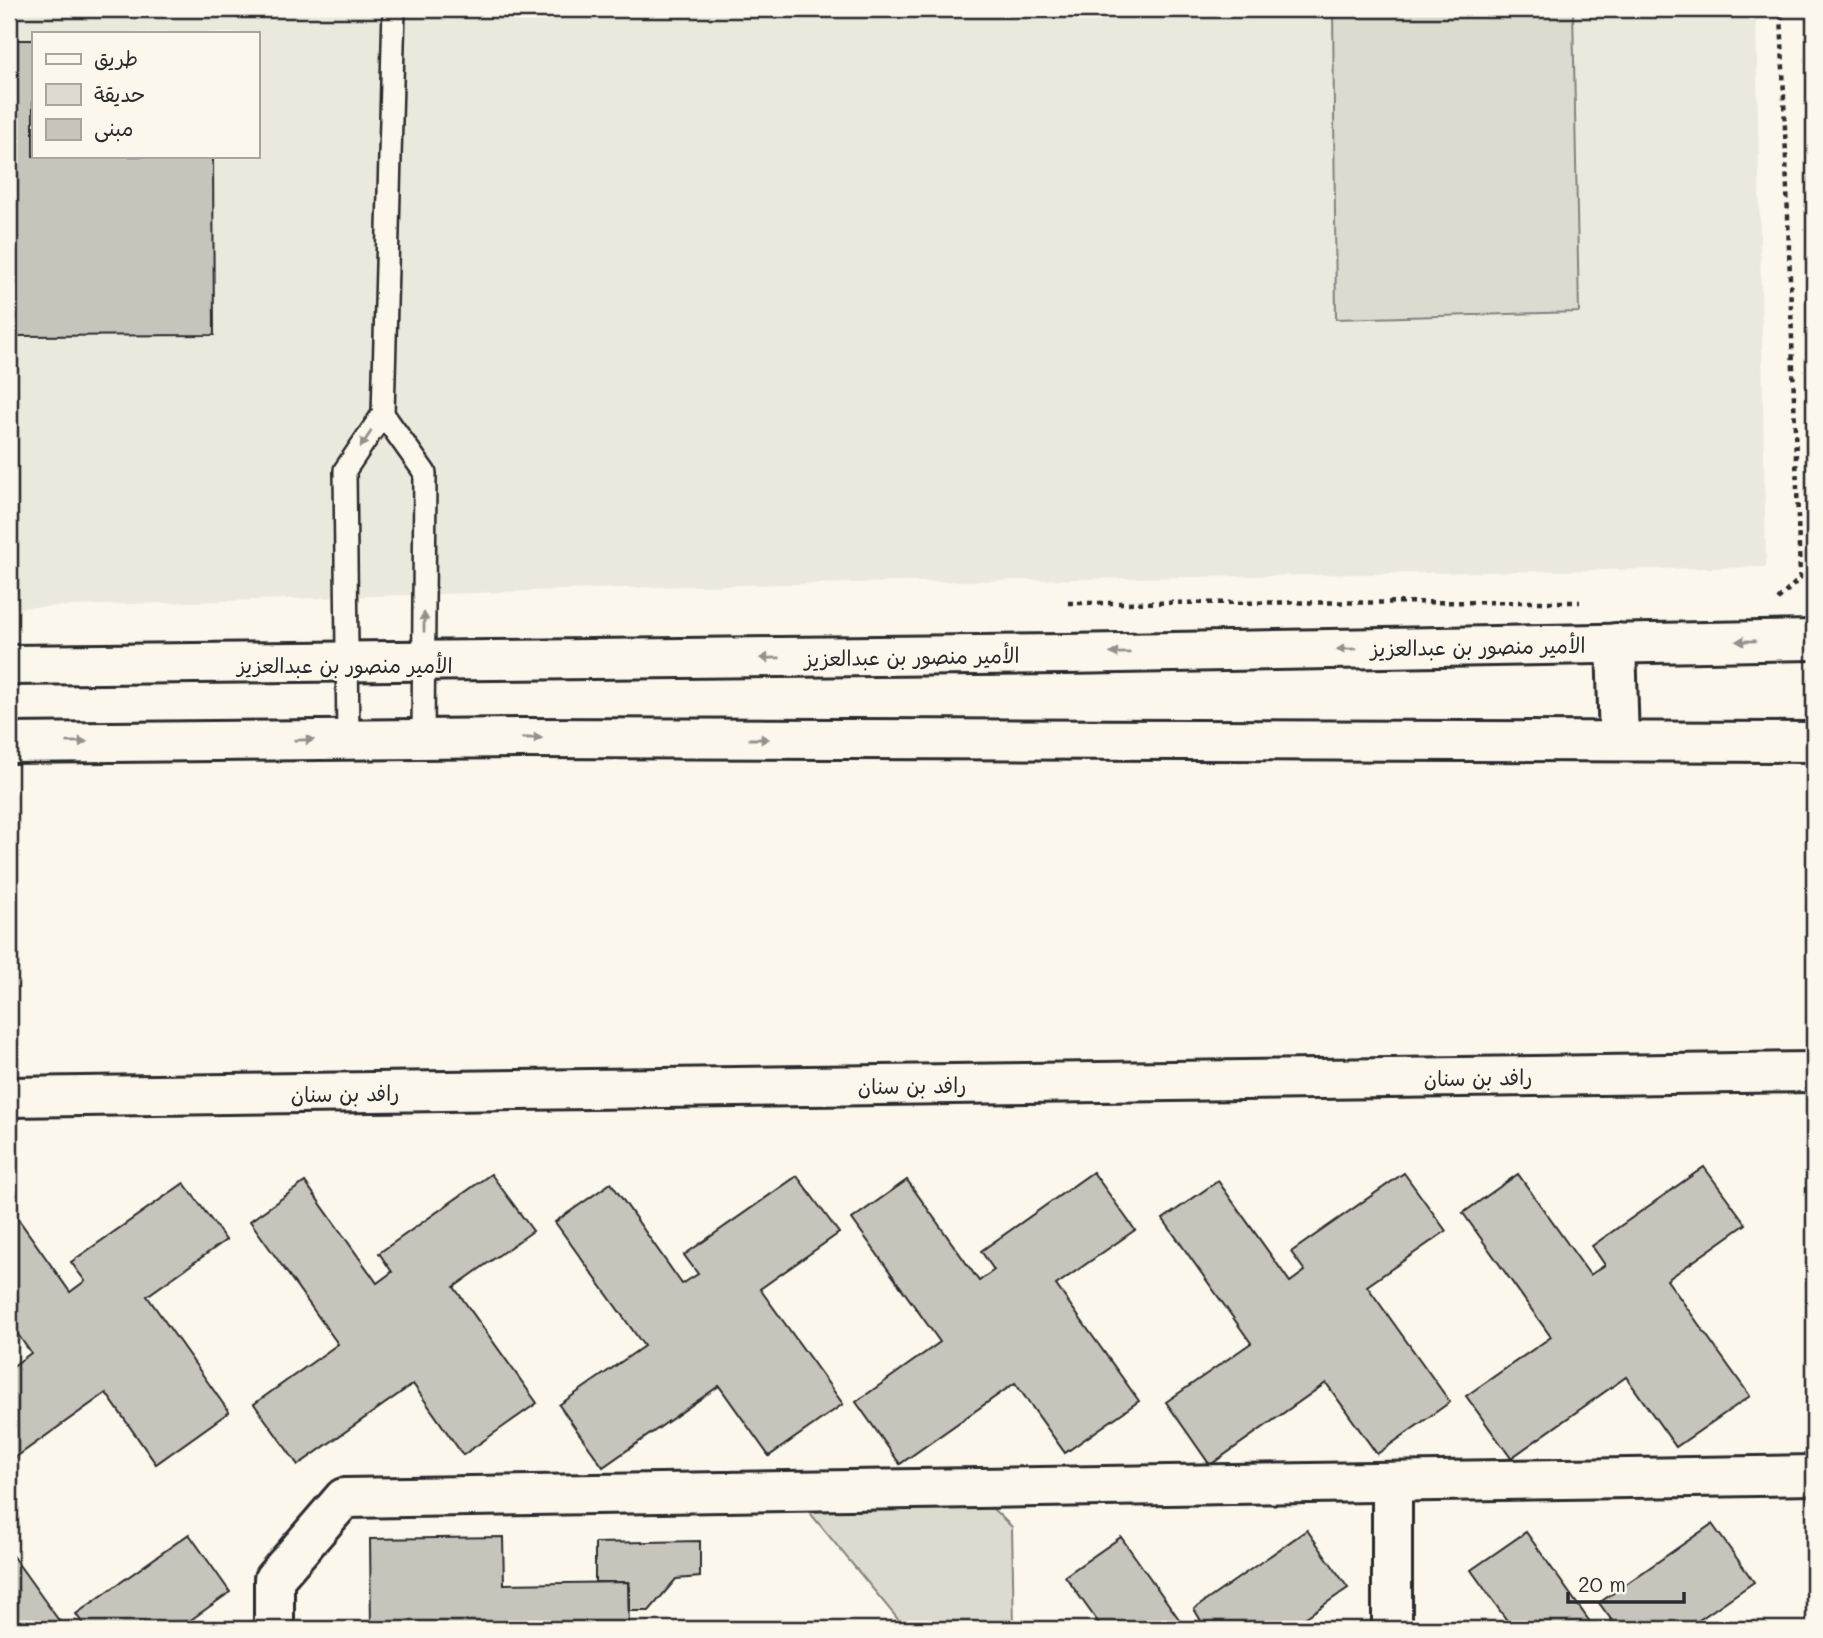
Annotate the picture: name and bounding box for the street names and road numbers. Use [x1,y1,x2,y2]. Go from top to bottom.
street label: الأمير منصور بن عبدالعزيز [1368,631,1586,662]
street label: الأمير منصور بن عبدالعزيز [802,641,1020,672]
street label: الأمير منصور بن عبدالعزيز [235,651,453,679]
street label: رافد بن سنان [1423,1063,1533,1092]
street label: رافد بن سنان [857,1071,967,1100]
street label: رافد بن سنان [290,1079,400,1108]

